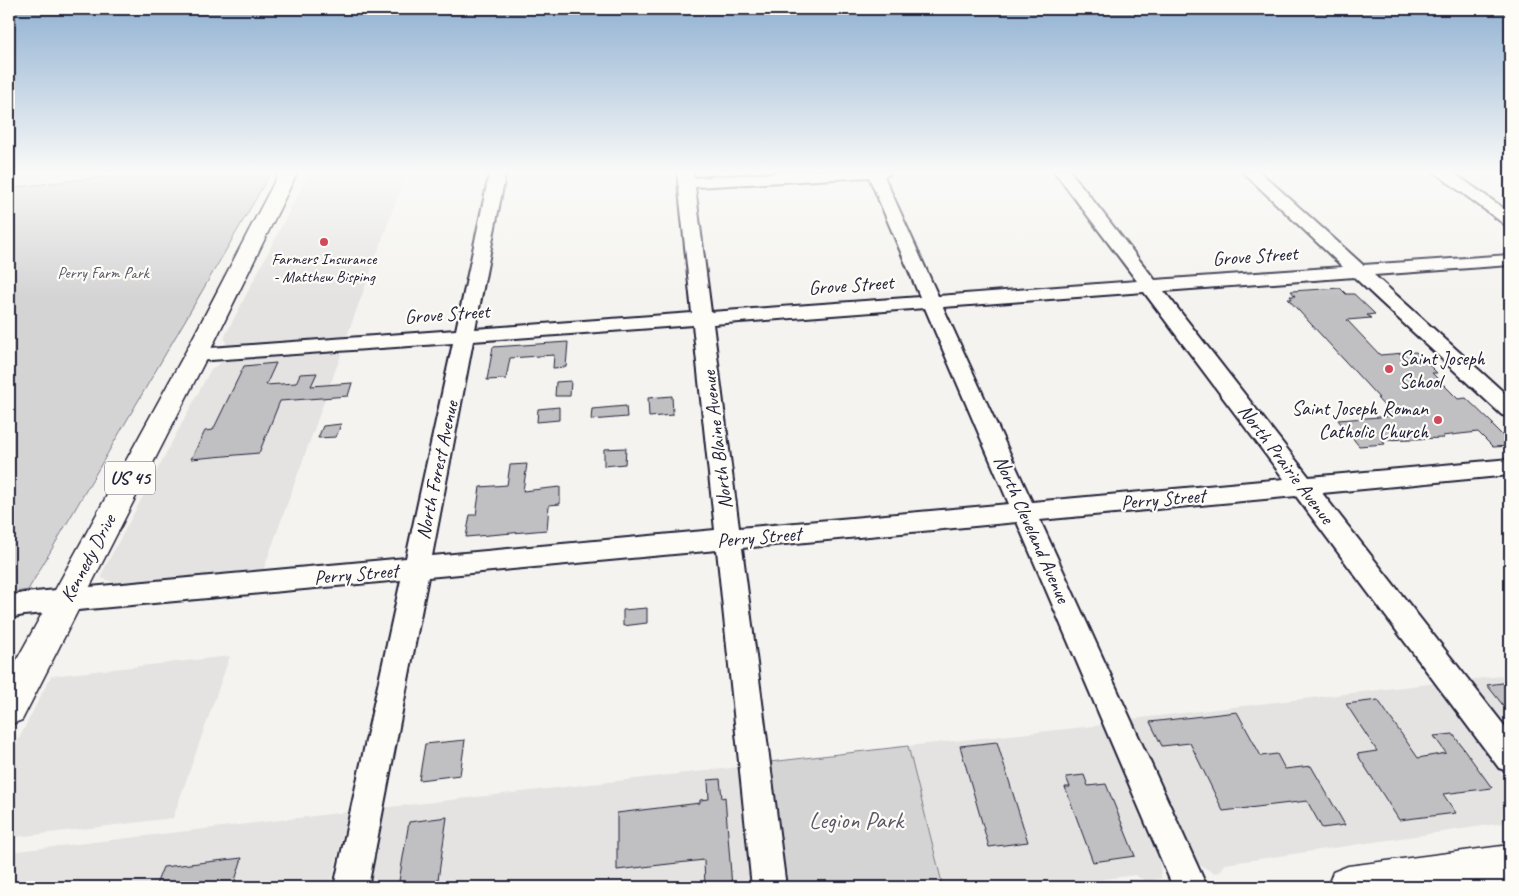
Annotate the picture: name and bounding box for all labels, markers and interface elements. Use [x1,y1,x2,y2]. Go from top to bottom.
marker: Farmers Insurance - Matthew Bisping [318,236,330,248]
street label: Grove Street [1212,240,1301,271]
place label: Farmers Insurance - Matthew Bisping [271,249,378,287]
park label: Perry Farm Park [57,263,150,283]
street label: Grove Street [808,269,897,300]
street label: Grove Street [404,298,493,329]
place label: Saint Joseph School [1399,346,1486,394]
marker: Saint Joseph School [1383,363,1395,375]
street label: North Blaine Avenue [696,368,738,511]
place label: Saint Joseph Roman Catholic Church [1292,396,1429,444]
street label: North Forest Avenue [410,397,464,541]
street label: North Prairie Avenue [1233,399,1340,530]
marker: Saint Joseph Roman Catholic Church [1432,414,1444,426]
street label: North Cleveland Avenue [988,451,1076,608]
road number: US 45 [105,462,155,494]
street label: Perry Street [1120,483,1210,515]
street label: Kennedy Drive [55,509,122,606]
street label: Perry Street [716,521,806,553]
street label: Perry Street [313,558,403,590]
park label: Legion Park [809,805,905,835]

